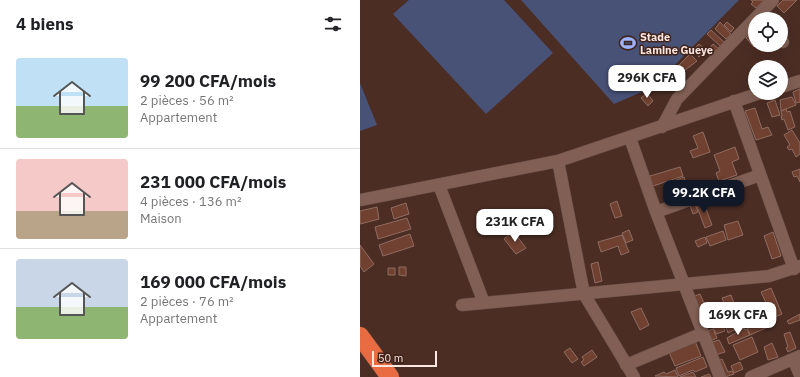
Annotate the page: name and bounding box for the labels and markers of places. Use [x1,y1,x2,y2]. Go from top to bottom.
place label: Stade Lamine Gueye [640,30,713,57]
sports icon: Stade Lamine Gueye [619,34,637,52]
pin: 296K CFA [606,65,688,99]
pin: 99.2K CFA [658,180,750,214]
pin: 231K CFA [474,209,556,243]
pin: 169K CFA [697,302,779,336]

